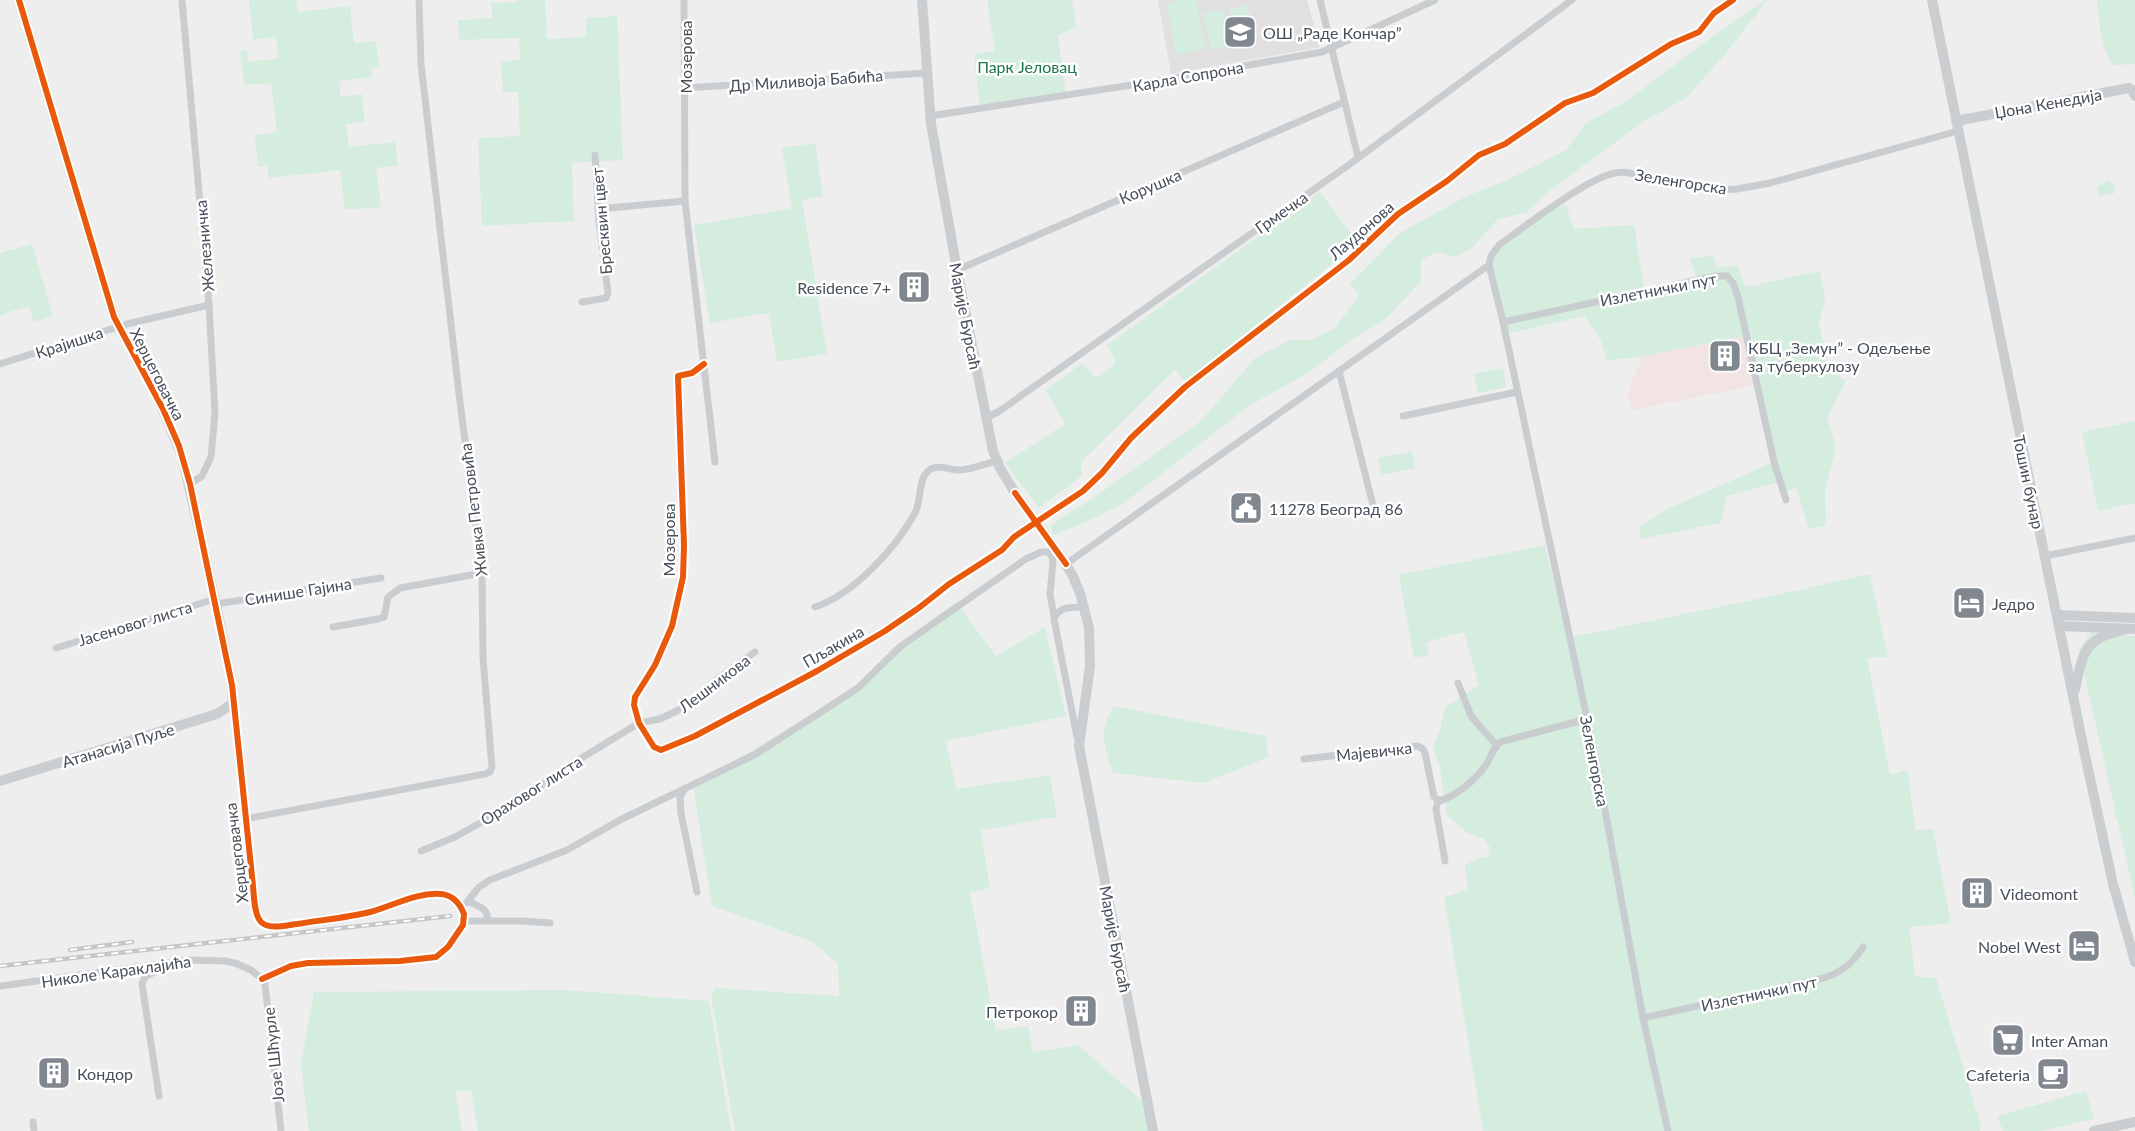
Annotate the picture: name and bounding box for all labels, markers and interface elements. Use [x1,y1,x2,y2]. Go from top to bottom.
school or university icon: ОШ „Раде Кончар” [1222,14,1258,50]
street label: Мозерова [676,20,695,94]
place label: ОШ „Раде Кончар” [1263,23,1402,42]
park label: Парк Јеловац [977,57,1077,76]
street label: Карла Сопрона [1131,57,1245,95]
street label: Др Миливоја Бабића [728,65,884,95]
street label: Џона Кенедија [1993,84,2103,122]
street label: Корушка [1116,164,1184,208]
street label: Зеленгорска [1634,164,1728,198]
street label: Бресквин цвет [587,167,615,275]
street label: Грмечка [1251,187,1311,237]
street label: Лаудонова [1324,197,1397,264]
street label: Железничка [191,199,217,293]
street label: Марије Бурсаћ [946,261,986,371]
street label: Излетнички пут [1598,268,1718,310]
building icon: Residence 7+ [896,269,932,305]
place label: Residence 7+ [797,278,891,297]
street label: Крајишка [33,322,105,362]
street label: Херцеговачка [127,325,189,423]
building icon: КБЦ „Земун” - Одељење за туберкулозу [1707,338,1743,374]
place label: КБЦ „Земун” - Одељење за туберкулозу [1748,338,1931,375]
street label: Тошин бунар [2010,433,2048,531]
street label: Живка Петровића [455,442,491,578]
public building icon: 11278 Београд 86 [1228,490,1264,526]
place label: 11278 Београд 86 [1269,499,1403,518]
street label: Мозерова [659,503,678,577]
street label: Синише Гајина [243,573,353,609]
hotel icon: Једро [1951,585,1987,621]
place label: Једро [1992,594,2035,613]
street label: Јасеновог листа [76,597,194,649]
street label: Пљакина [799,621,867,671]
street label: Лешникова [674,650,753,717]
street label: Зеленгорска [1577,714,1613,808]
street label: Атанасија Пуље [60,719,176,771]
street label: Мајевичка [1335,738,1413,764]
street label: Ораховог листа [477,751,585,829]
street label: Херцеговачка [220,802,252,904]
building icon: Videomont [1959,875,1995,911]
street label: Марије Бурсаћ [1096,884,1136,994]
place label: Videomont [2000,884,2078,903]
hotel icon: Nobel West [2066,928,2102,964]
place label: Nobel West [1978,937,2061,956]
street label: Николе Караклајића [40,951,192,991]
street label: Излетнички пут [1699,971,1819,1015]
building icon: Петрокор [1063,993,1099,1029]
place label: Петрокор [986,1002,1058,1021]
street label: Јозе Шћурле [259,1006,287,1104]
supermarket icon: Inter Aman [1990,1022,2026,1058]
place label: Inter Aman [2031,1031,2108,1050]
building icon: Кондор [36,1055,72,1091]
cafe icon: Cafeteria [2035,1056,2071,1092]
place label: Кондор [77,1064,133,1083]
place label: Cafeteria [1966,1065,2030,1084]

